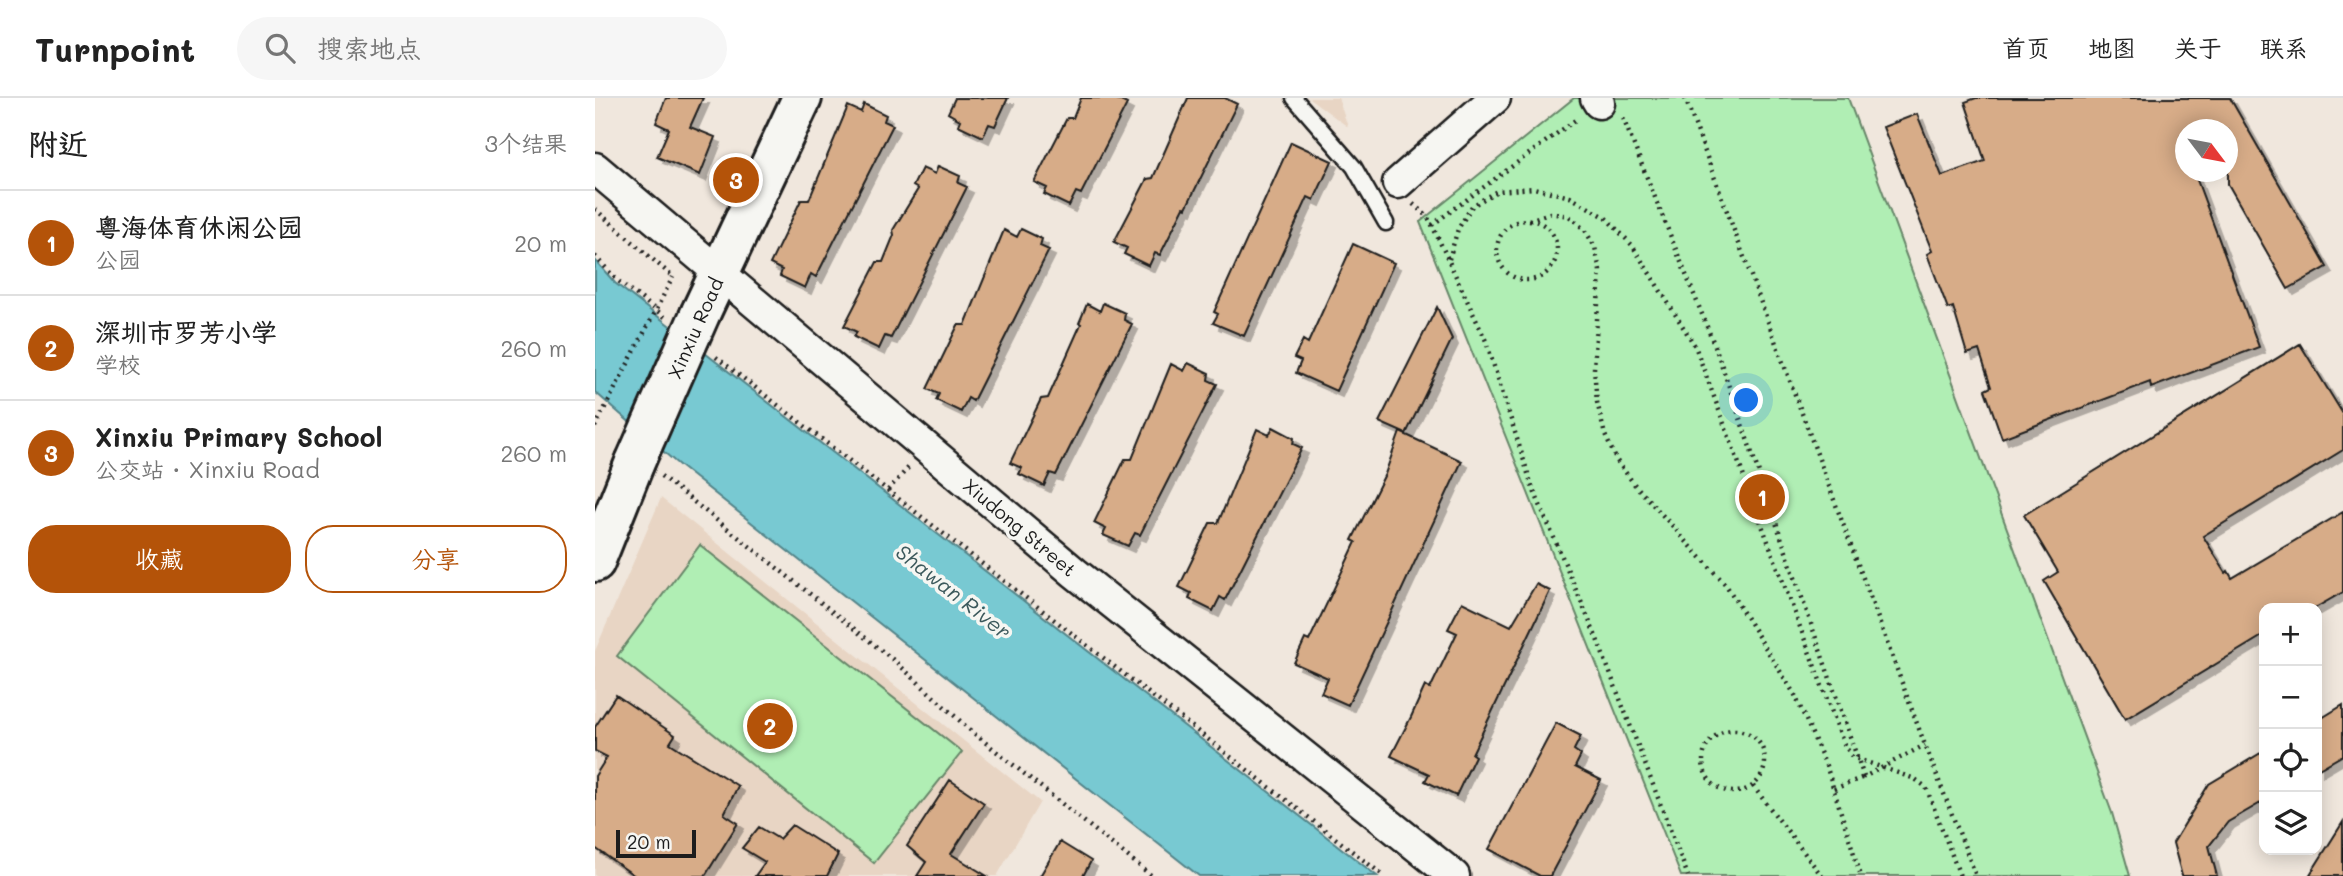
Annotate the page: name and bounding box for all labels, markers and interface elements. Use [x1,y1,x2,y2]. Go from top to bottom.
search box [237,17,727,80]
text: Turnpoint [35,27,195,70]
icon: search [261,29,299,67]
text: 搜索地点 [317,31,421,65]
text: 首页 [2002,32,2050,63]
text: 地图 [2088,32,2136,63]
text: 关于 [2174,32,2222,63]
text: 联系 [2260,32,2308,63]
north arrow [2175,119,2238,182]
text: 附近 [28,123,88,163]
text: 3个结果 [485,128,567,158]
pin: 3 [713,154,759,206]
text: 粤海体育休闲公园 [95,210,303,244]
text: 1 [46,228,56,258]
text: 20 m [514,228,567,258]
text: 公园 [95,244,141,274]
street label: Xinxiu Road [662,273,728,383]
text: 深圳市罗芳小学 [95,315,277,349]
text: 2 [45,333,57,363]
text: 260 m [500,333,567,363]
text: 学校 [95,349,141,379]
your location [1729,383,1763,417]
text: Xinxiu Primary School [95,420,382,454]
text: 3 [44,438,58,468]
text: 260 m [500,438,567,468]
text: 公交站 · Xinxiu Road [95,454,320,484]
pin: 1 [1739,471,1785,523]
street label: Xiudong Street [958,472,1082,582]
button: 收藏 [28,525,291,593]
button: 分享 [305,525,567,593]
water label: Shawan River [891,538,1017,644]
map controls [2259,603,2322,855]
button: + [2259,603,2322,666]
button: − [2259,666,2322,729]
pin: 2 [747,700,793,752]
button: locate [2259,729,2322,792]
button: layers [2259,792,2322,855]
scale bar [616,827,697,859]
text: 20 m [627,829,671,854]

